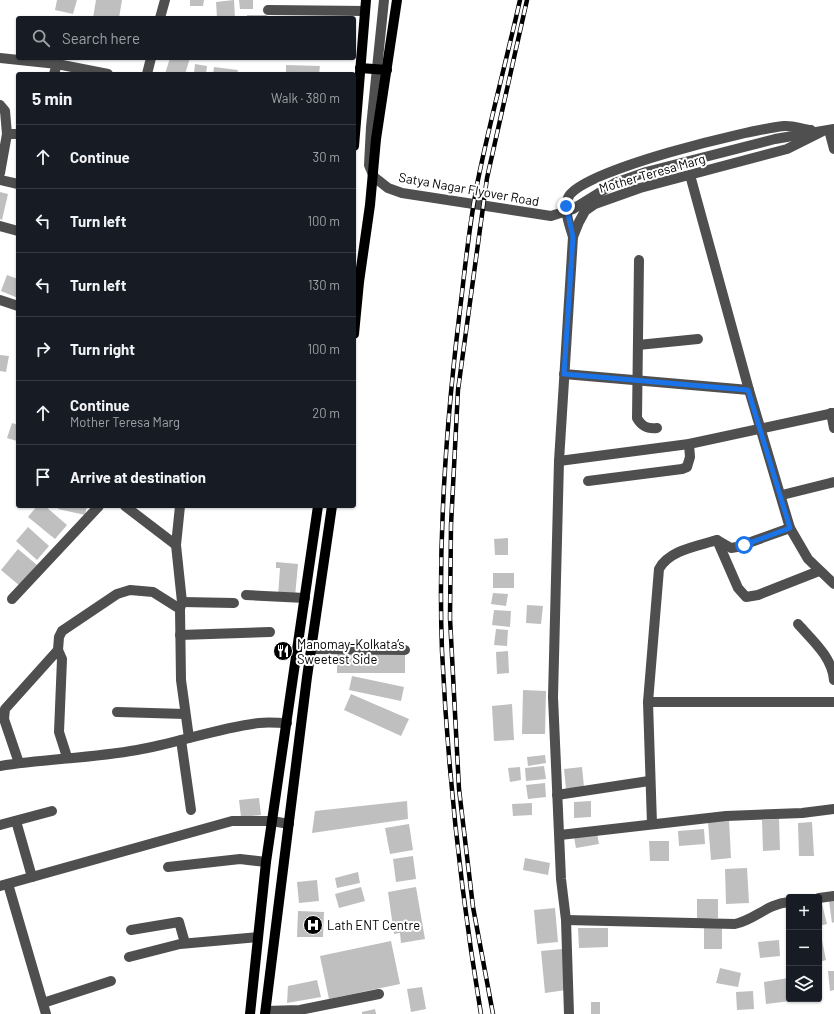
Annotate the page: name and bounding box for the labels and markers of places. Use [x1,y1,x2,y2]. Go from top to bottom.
place label: Manomay-Kolkata’s Sweetest Side [297,636,405,667]
restaurant icon: Manomay-Kolkata’s Sweetest Side [272,640,294,662]
hospital icon: Lath ENT Centre [302,914,324,936]
place label: Lath ENT Centre [327,917,420,933]

